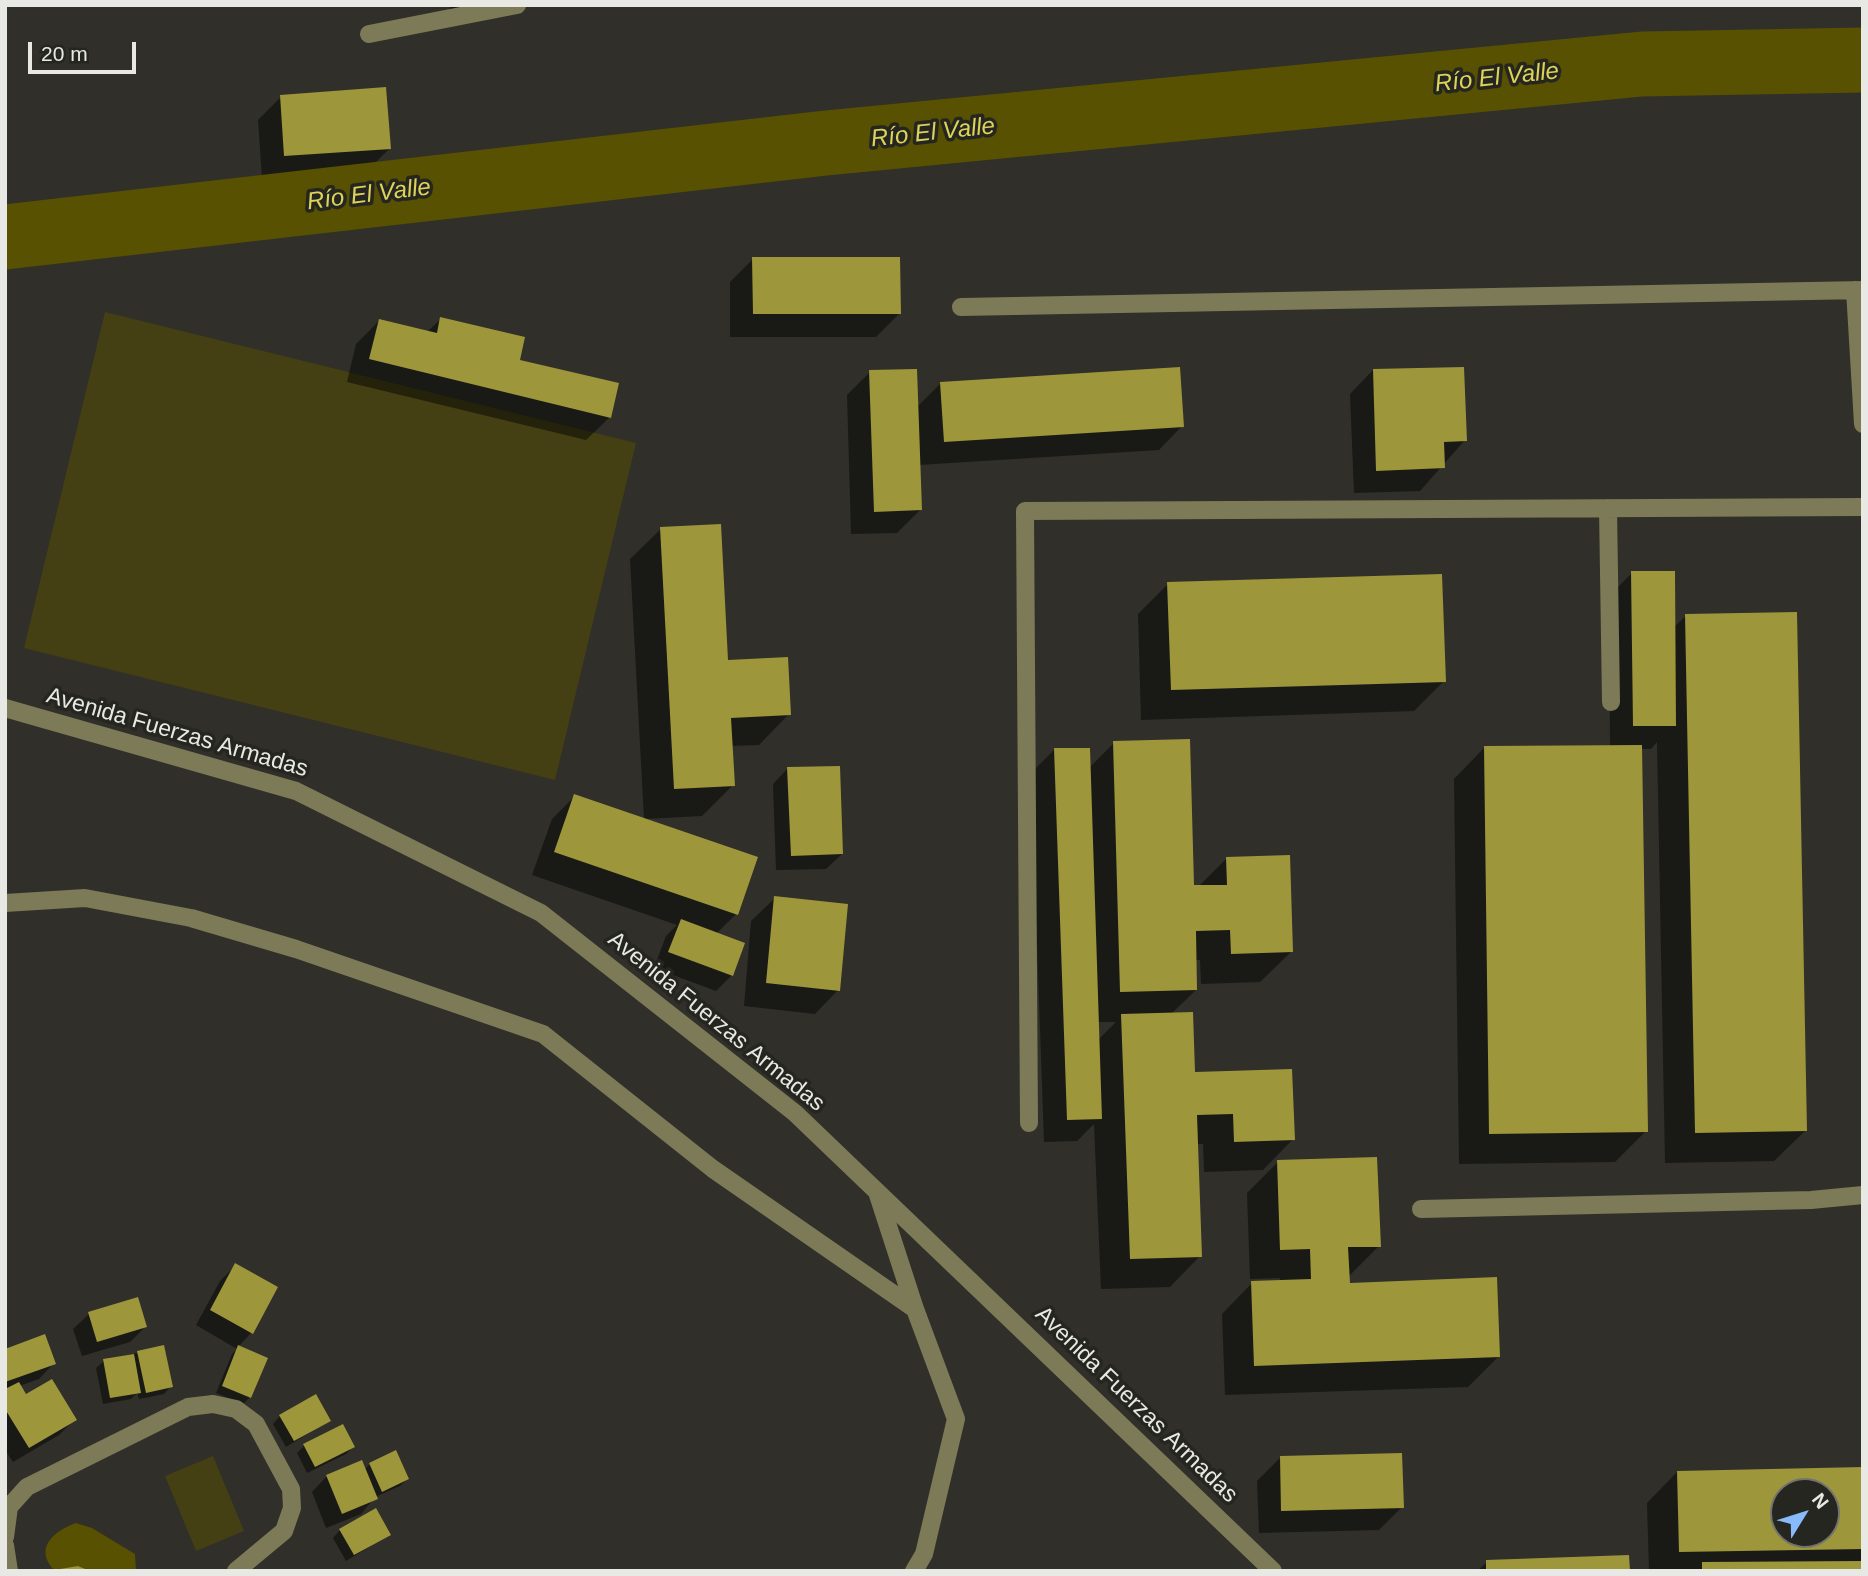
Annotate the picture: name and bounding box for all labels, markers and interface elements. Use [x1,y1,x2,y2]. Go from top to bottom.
scale bar [32,28,140,72]
text: 20 m [41,42,88,65]
water label: Río El Valle [1434,57,1560,99]
water label: Río El Valle [870,112,996,154]
water label: Río El Valle [305,173,433,217]
street label: Avenida Fuerzas Armadas [43,682,311,784]
street label: Avenida Fuerzas Armadas [602,926,830,1118]
street label: Avenida Fuerzas Armadas [1029,1301,1243,1509]
north arrow [1770,1478,1840,1548]
text: N [1808,1489,1833,1513]

